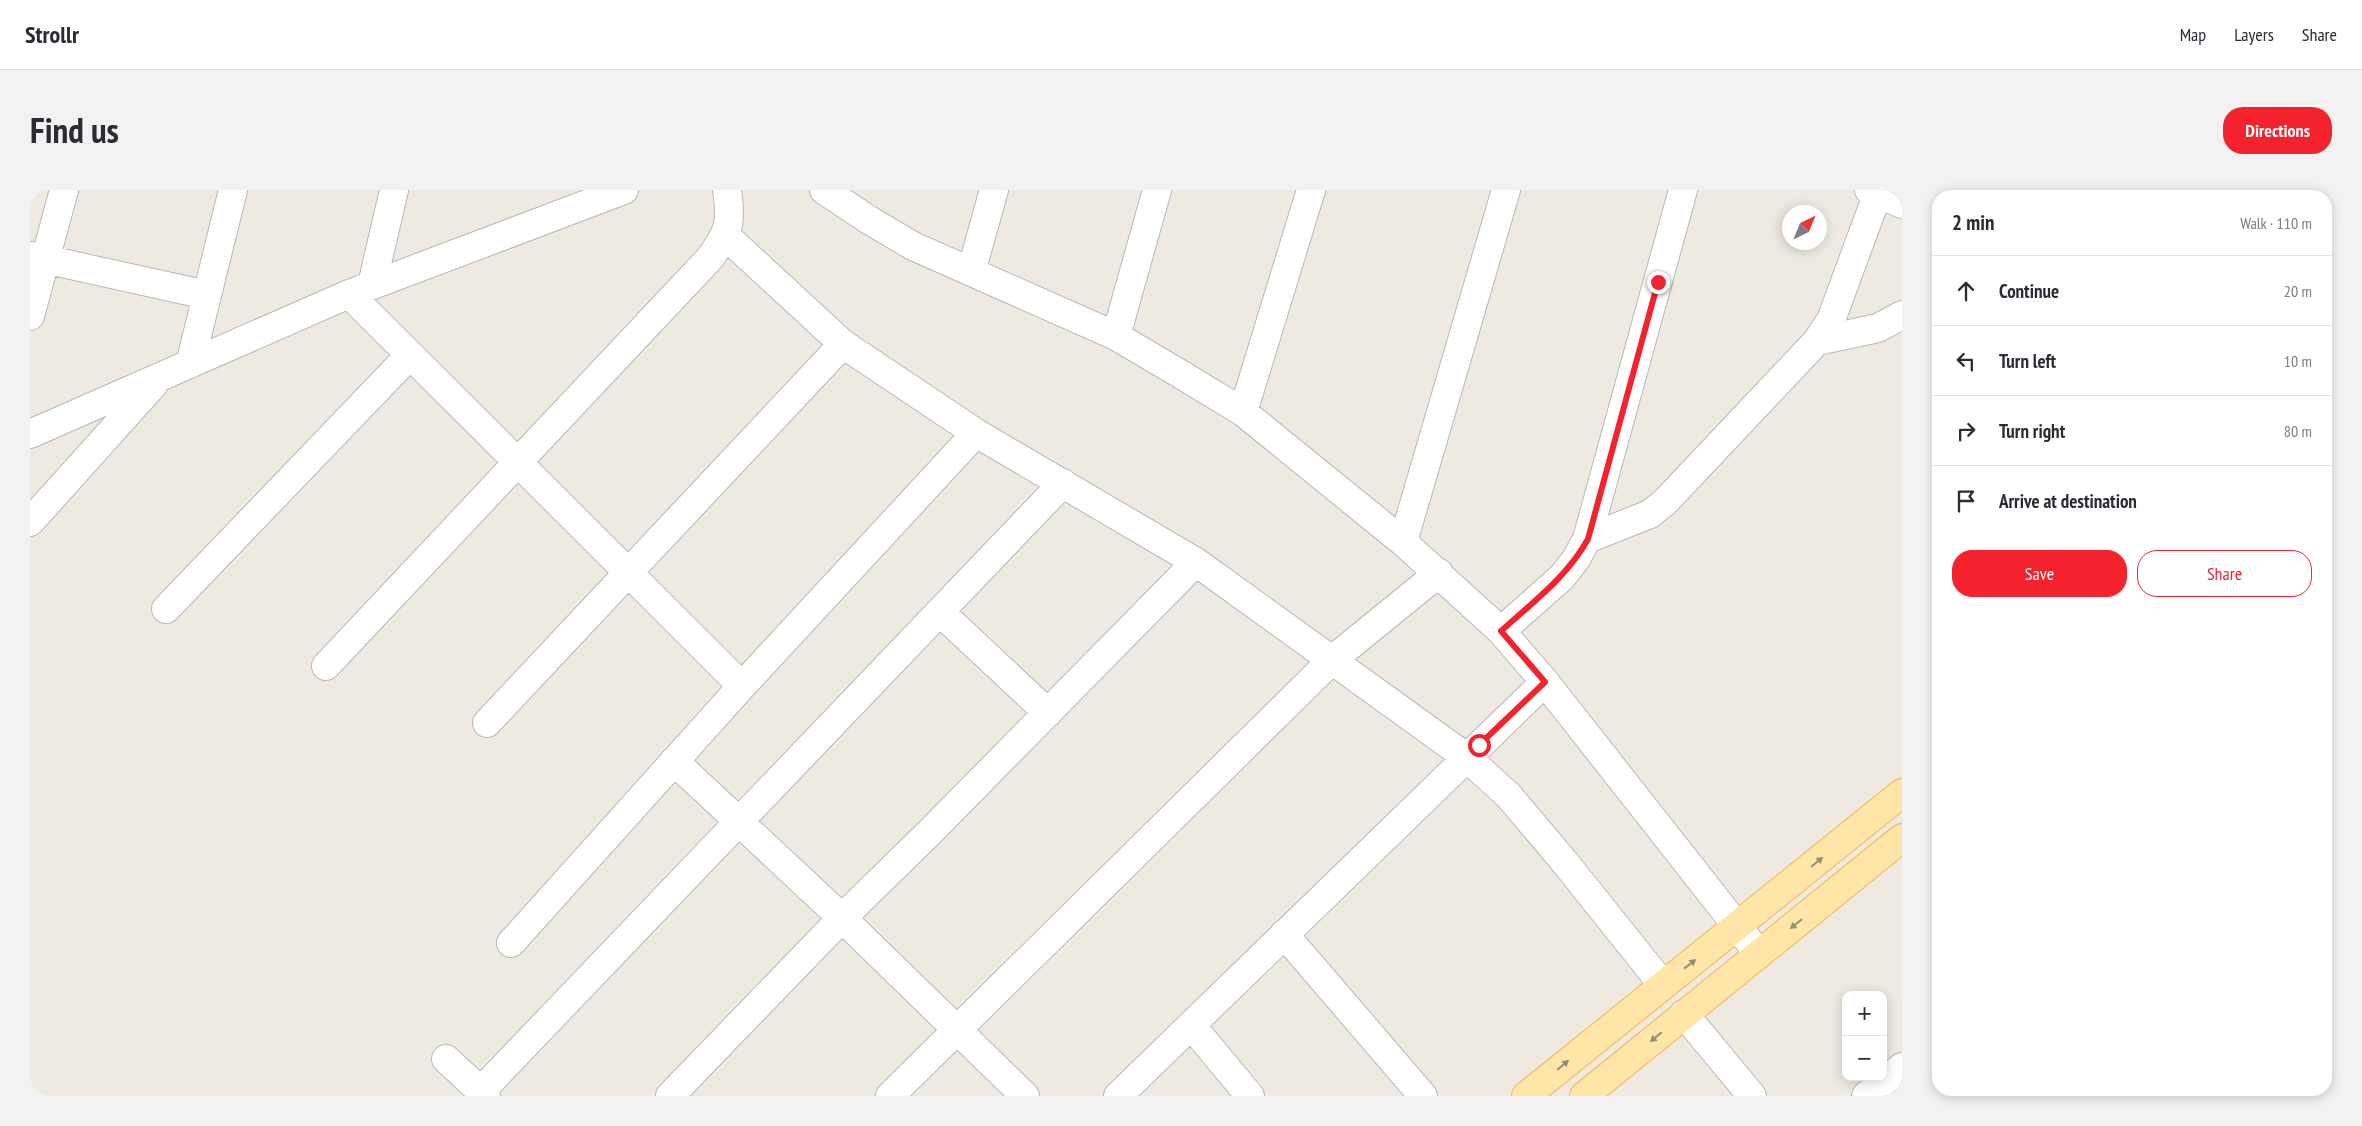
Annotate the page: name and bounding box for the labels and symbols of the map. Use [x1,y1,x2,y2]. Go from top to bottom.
north arrow [1782,205,1827,250]
route end [1647,271,1670,294]
route start [1468,734,1491,757]
one-way arrow [1810,856,1823,867]
one-way arrow [1790,918,1803,929]
one-way arrow [1683,958,1696,969]
one-way arrow [1650,1031,1663,1042]
one-way arrow [1557,1059,1569,1071]

